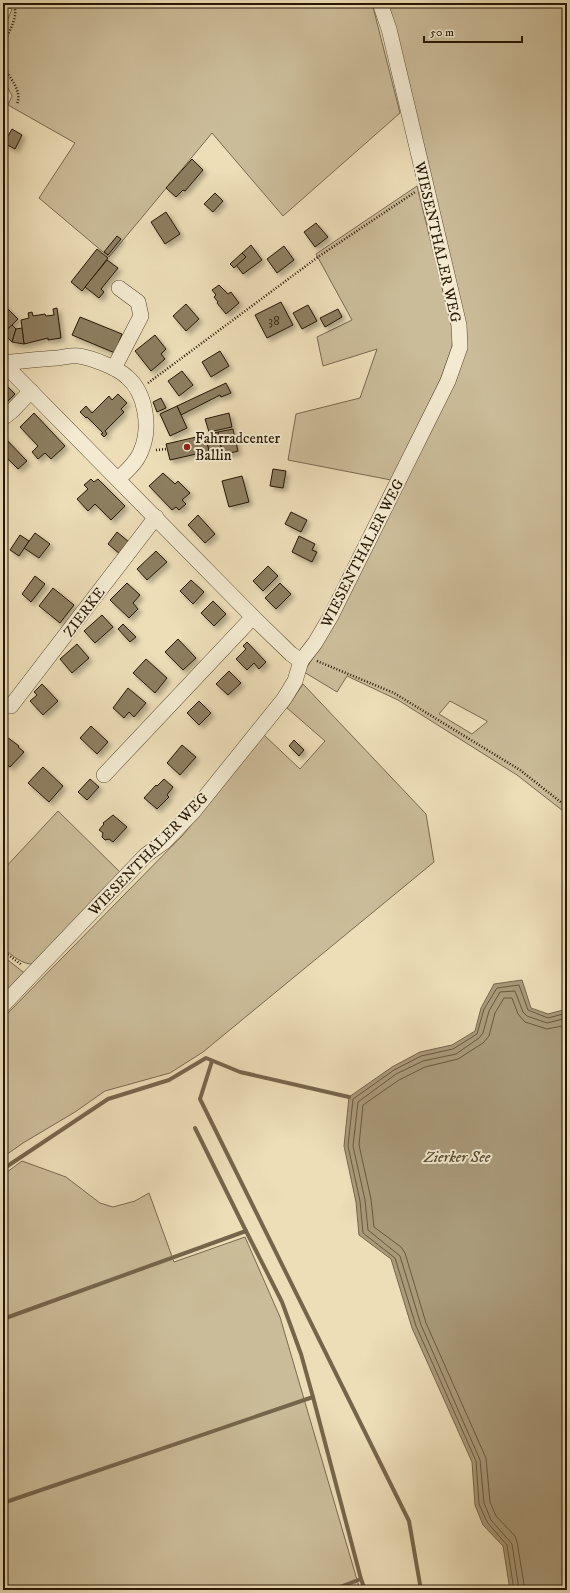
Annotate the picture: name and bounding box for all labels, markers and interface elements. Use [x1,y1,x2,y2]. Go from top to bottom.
scale bar [424,18,522,44]
text: 50 m [430,25,454,40]
street label: WIESENTHALER WEG [410,159,465,325]
house number: 38 [268,313,280,329]
place label: Fahrradcenter Ballin [195,429,280,465]
marker: Fahrradcenter Ballin [182,442,192,452]
street label: WIESENTHALER WEG [316,475,408,632]
street label: ZIERKE [59,583,110,641]
street label: WIESENTHALER WEG [84,788,213,921]
water label: Zierker See [423,1147,491,1167]

